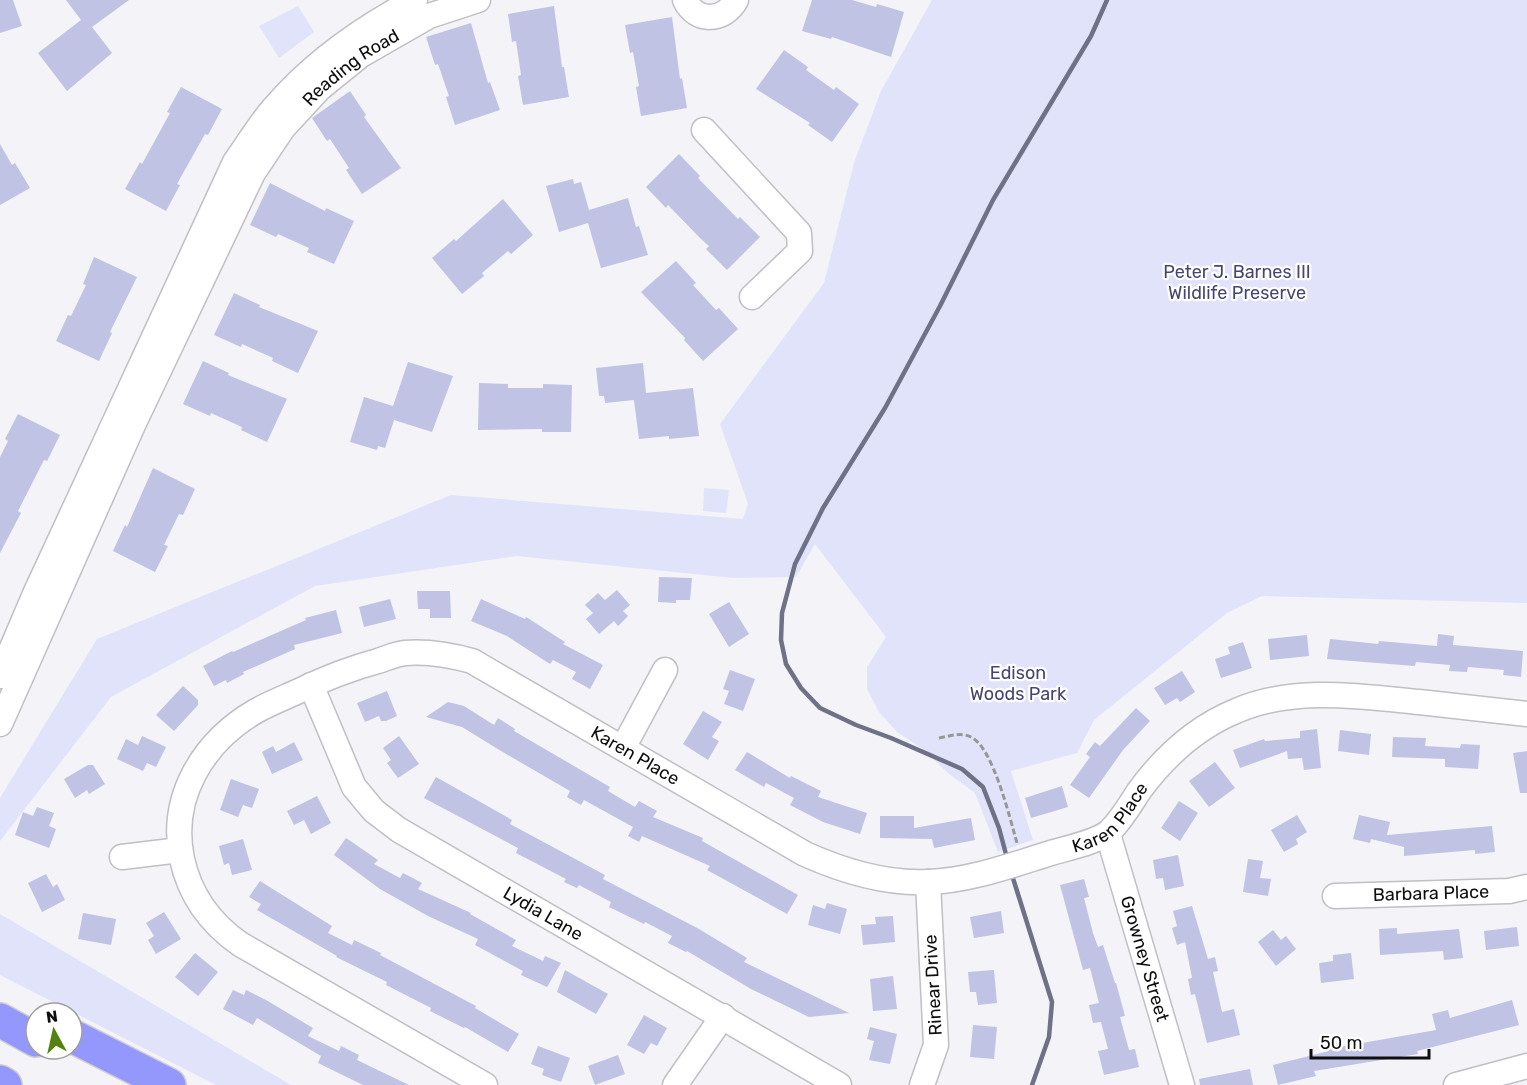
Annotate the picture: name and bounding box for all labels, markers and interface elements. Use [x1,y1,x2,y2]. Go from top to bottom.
street label: Reading Road [298,24,403,111]
park label: Peter J. Barnes III Wildlife Preserve [1163,261,1311,304]
park label: Edison Woods Park [970,662,1067,705]
street label: Karen Place [587,721,683,790]
street label: Karen Place [1069,778,1153,858]
street label: Barbara Place [1372,881,1489,906]
street label: Lydia Lane [499,882,587,945]
street label: Growney Street [1116,893,1174,1024]
street label: Rinear Drive [919,934,947,1036]
north arrow [24,1001,84,1061]
text: N [45,1006,59,1027]
scale bar [1311,1022,1430,1060]
text: 50 m [1320,1032,1363,1054]

